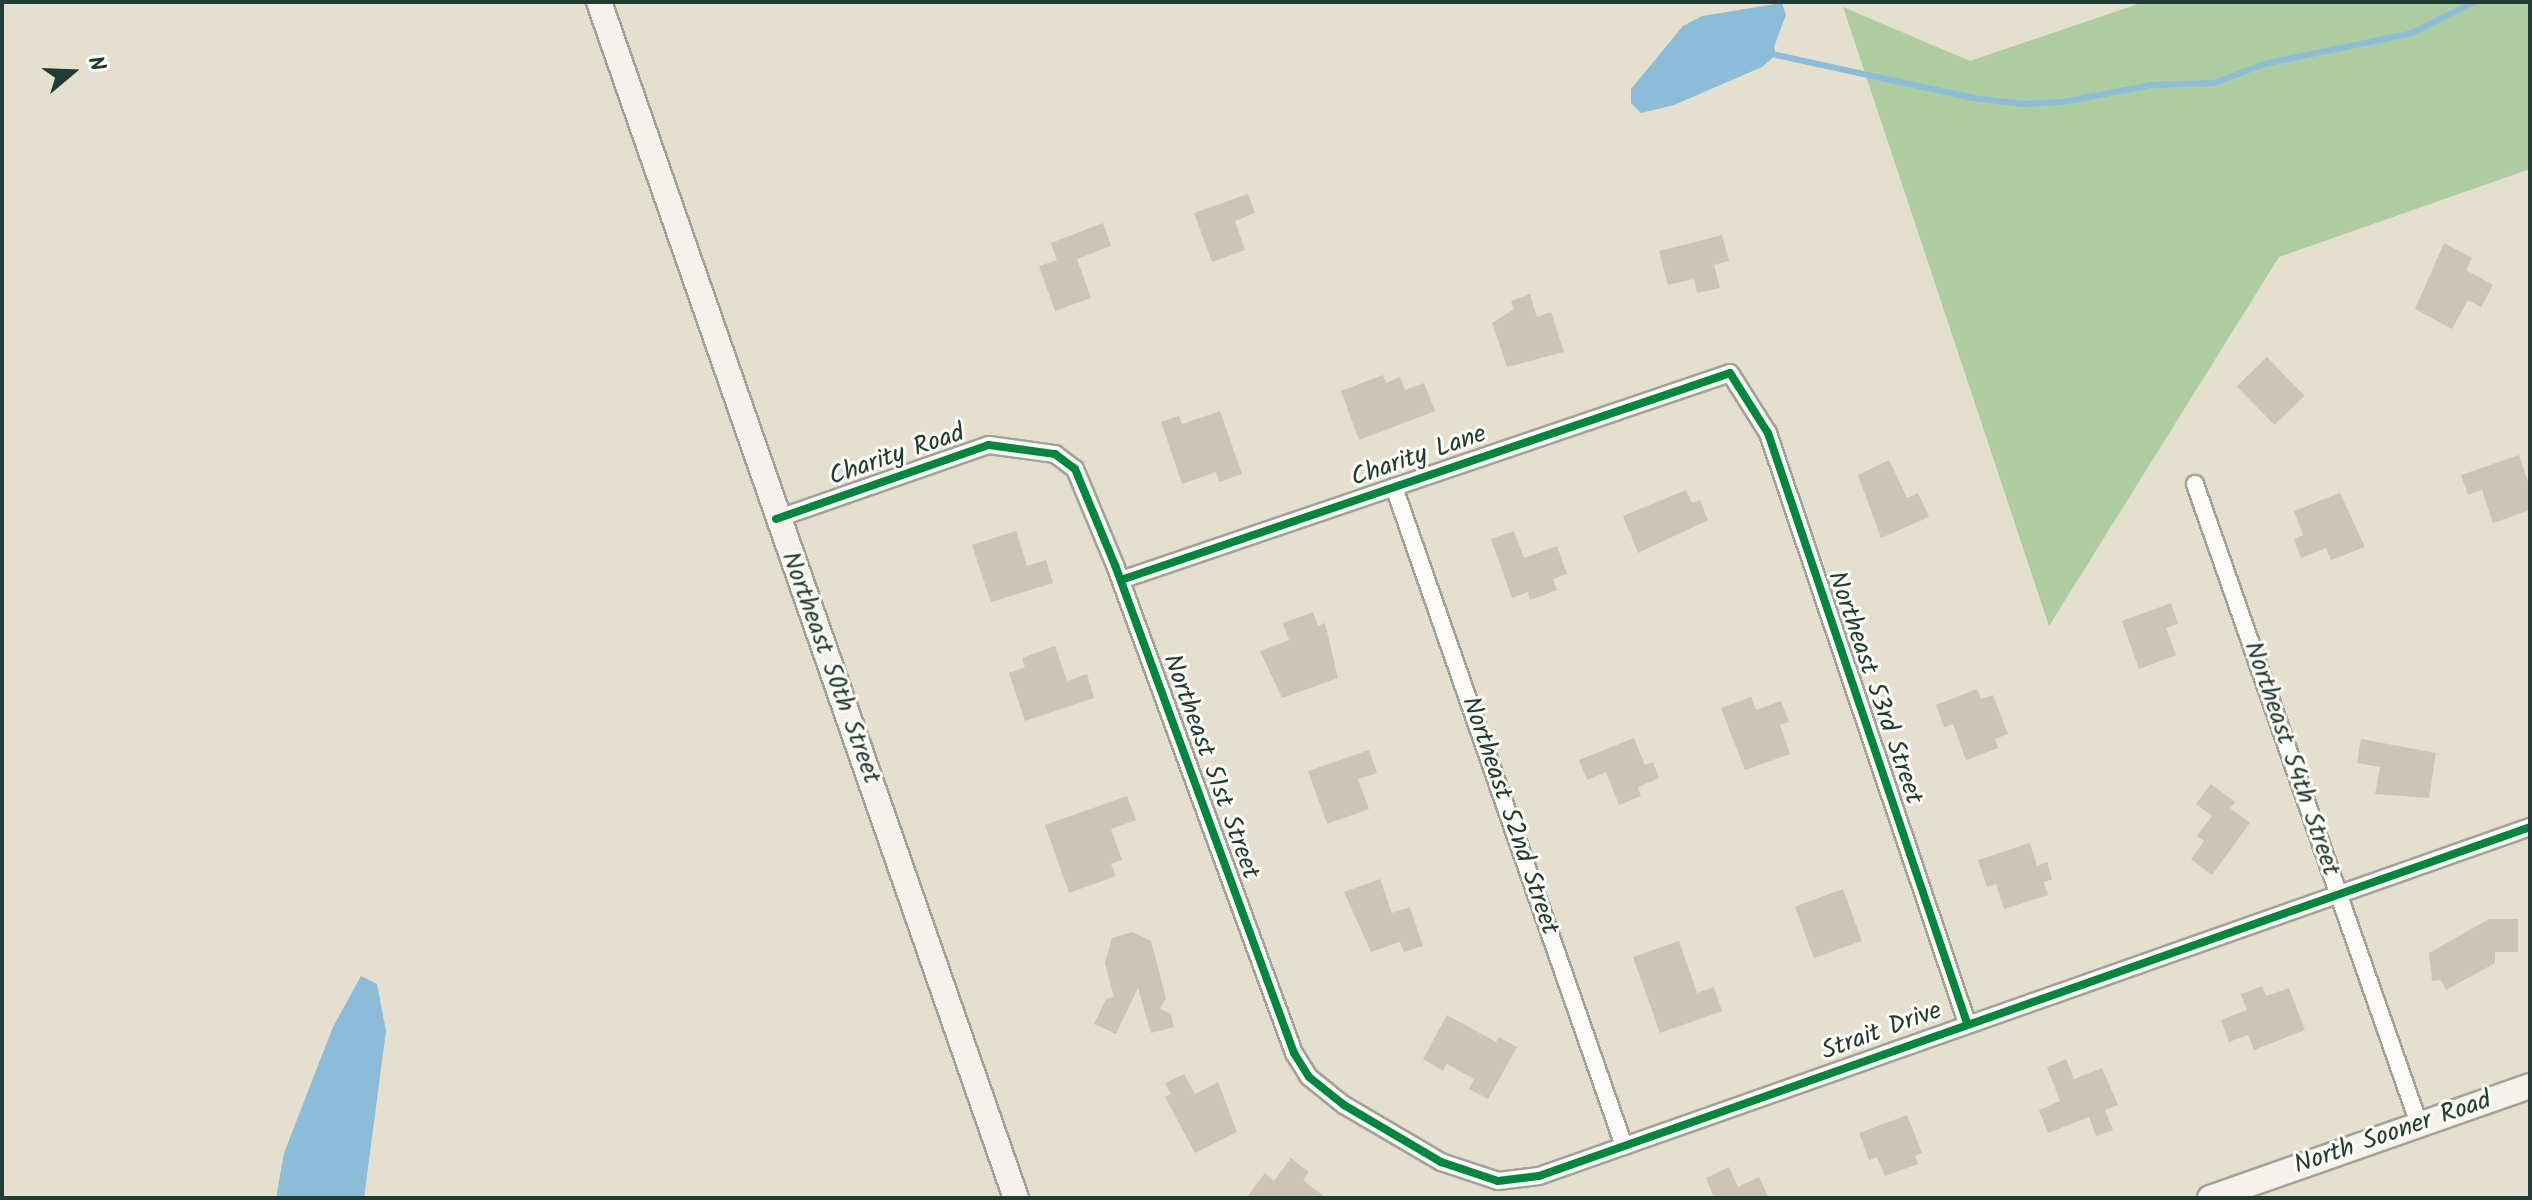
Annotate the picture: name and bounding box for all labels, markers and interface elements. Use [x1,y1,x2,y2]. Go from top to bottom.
north arrow [32,32,112,112]
text: N [76,52,114,76]
street label: Charity Road [825,418,969,494]
street label: Charity Lane [1347,419,1491,495]
street label: Northeast 50th Street [773,548,887,788]
street label: Northeast 53rd Street [1819,567,1929,809]
street label: Northeast 54th Street [2236,638,2346,880]
street label: Northeast 51st Street [1155,650,1265,884]
street label: Northeast 52nd Street [1454,693,1564,939]
street label: Strait Drive [1818,996,1946,1068]
street label: North Sooner Road [2290,1086,2496,1182]

